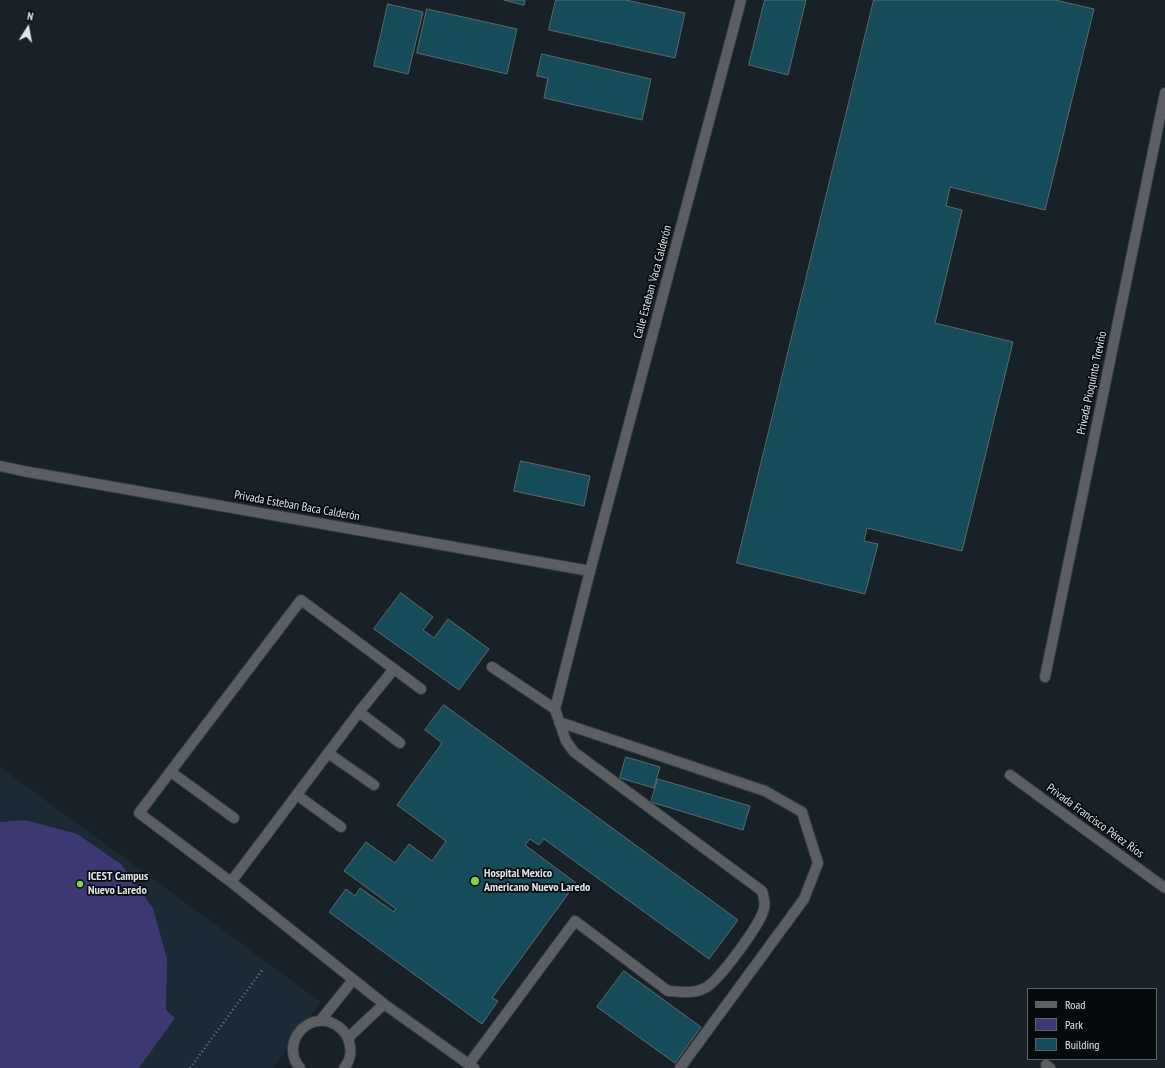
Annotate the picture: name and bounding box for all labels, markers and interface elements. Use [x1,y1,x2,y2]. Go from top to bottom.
north arrow [8,8,48,48]
text: N [26,9,35,24]
street label: Calle Esteban Vaca Calderón [631,224,675,340]
street label: Privada Pioquinto Treviño [1074,330,1110,436]
street label: Privada Esteban Baca Calderón [233,488,361,524]
street label: Privada Francisco Pérez Ríos [1044,781,1146,861]
place label: Hospital Mexico Americano Nuevo Laredo [484,867,590,895]
place label: ICEST Campus Nuevo Laredo [88,870,148,898]
marker: Hospital Mexico Americano Nuevo Laredo [469,875,481,887]
marker: ICEST Campus Nuevo Laredo [75,879,85,889]
legend [1027,988,1157,1060]
text: Road [1065,997,1085,1012]
text: Park [1065,1017,1083,1032]
text: Building [1065,1037,1100,1052]

